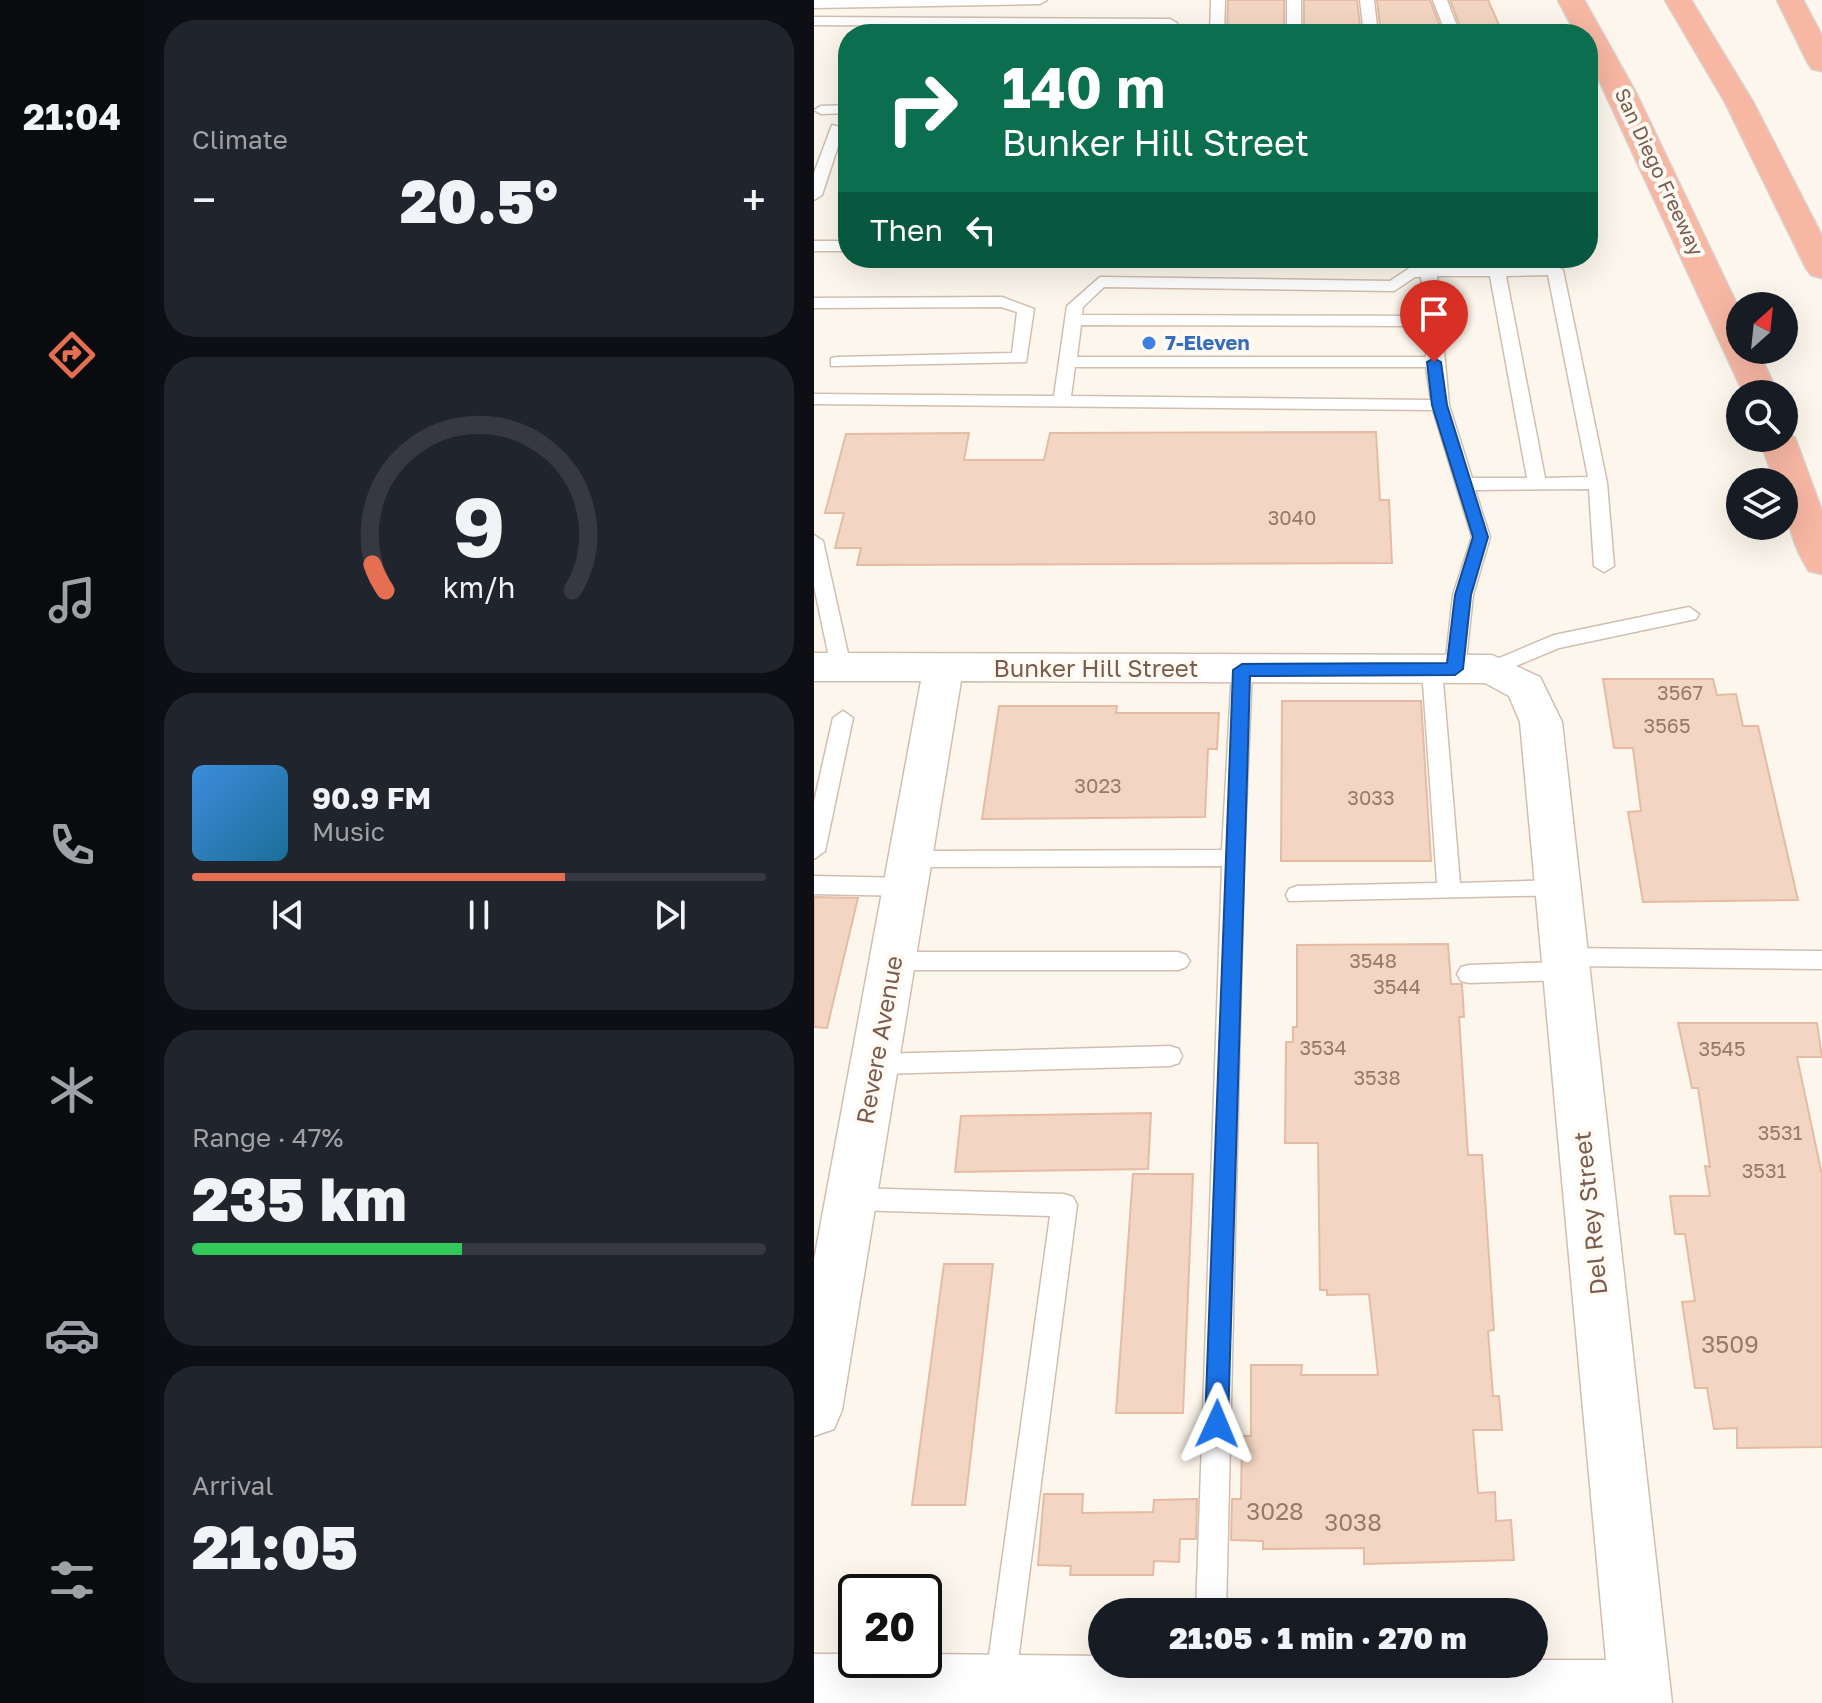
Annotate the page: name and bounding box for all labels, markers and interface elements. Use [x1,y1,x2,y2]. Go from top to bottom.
text: 140 m [1002,53,1165,120]
icon: right [870,56,974,160]
street label: San Diego Freeway [1611,84,1709,259]
text: 21:04 [23,95,121,138]
text: Bunker Hill Street [1002,121,1309,164]
text: Climate [192,124,288,155]
text: 20.5° [400,164,558,236]
text: − [192,173,216,226]
text: + [742,173,766,226]
icon: left [959,208,1003,252]
text: Then [870,212,943,248]
pin [1400,280,1468,362]
icon: arrive [1412,292,1456,336]
north arrow [1726,292,1798,364]
map controls [1726,292,1798,540]
icon: directions [44,327,100,383]
place label: 7-Eleven [1165,330,1249,354]
marker: 7-Eleven [1140,334,1158,352]
button: search [1726,380,1798,452]
button: layers [1726,468,1798,540]
text: 9 [453,474,505,574]
house number: 3040 [1268,505,1316,529]
text: km/h [443,570,515,604]
icon: music [44,572,100,628]
street label: Bunker Hill Street [994,653,1198,682]
house number: 3567 [1657,680,1703,704]
house number: 3565 [1644,713,1691,737]
house number: 3023 [1074,773,1122,797]
text: 90.9 FM [312,780,431,816]
house number: 3033 [1347,785,1395,809]
text: Music [312,816,385,847]
icon: phone [44,817,100,873]
icon: previous [266,893,310,937]
icon: pause [457,893,501,937]
icon: next [648,893,692,937]
house number: 3548 [1349,948,1397,972]
street label: Revere Avenue [849,953,908,1126]
house number: 3544 [1373,974,1421,998]
house number: 3534 [1299,1035,1347,1059]
house number: 3545 [1698,1036,1746,1060]
icon: climate [44,1062,100,1118]
house number: 3538 [1353,1065,1401,1089]
house number: 3531 [1758,1120,1803,1144]
text: Range · 47% [192,1122,343,1153]
street label: Del Rey Street [1566,1130,1613,1296]
house number: 3531 [1742,1158,1787,1182]
text: 235 km [192,1162,407,1234]
icon: car [44,1307,100,1363]
house number: 3509 [1701,1329,1759,1358]
position arrow [1175,1382,1259,1466]
text: Arrival [192,1470,273,1501]
house number: 3028 [1246,1496,1304,1525]
house number: 3038 [1324,1507,1382,1536]
text: 21:05 [192,1510,358,1582]
icon: filters [44,1552,100,1608]
speed limit sign: 20 [838,1574,942,1678]
text: 21:05 · 1 min · 270 m [1169,1620,1467,1656]

